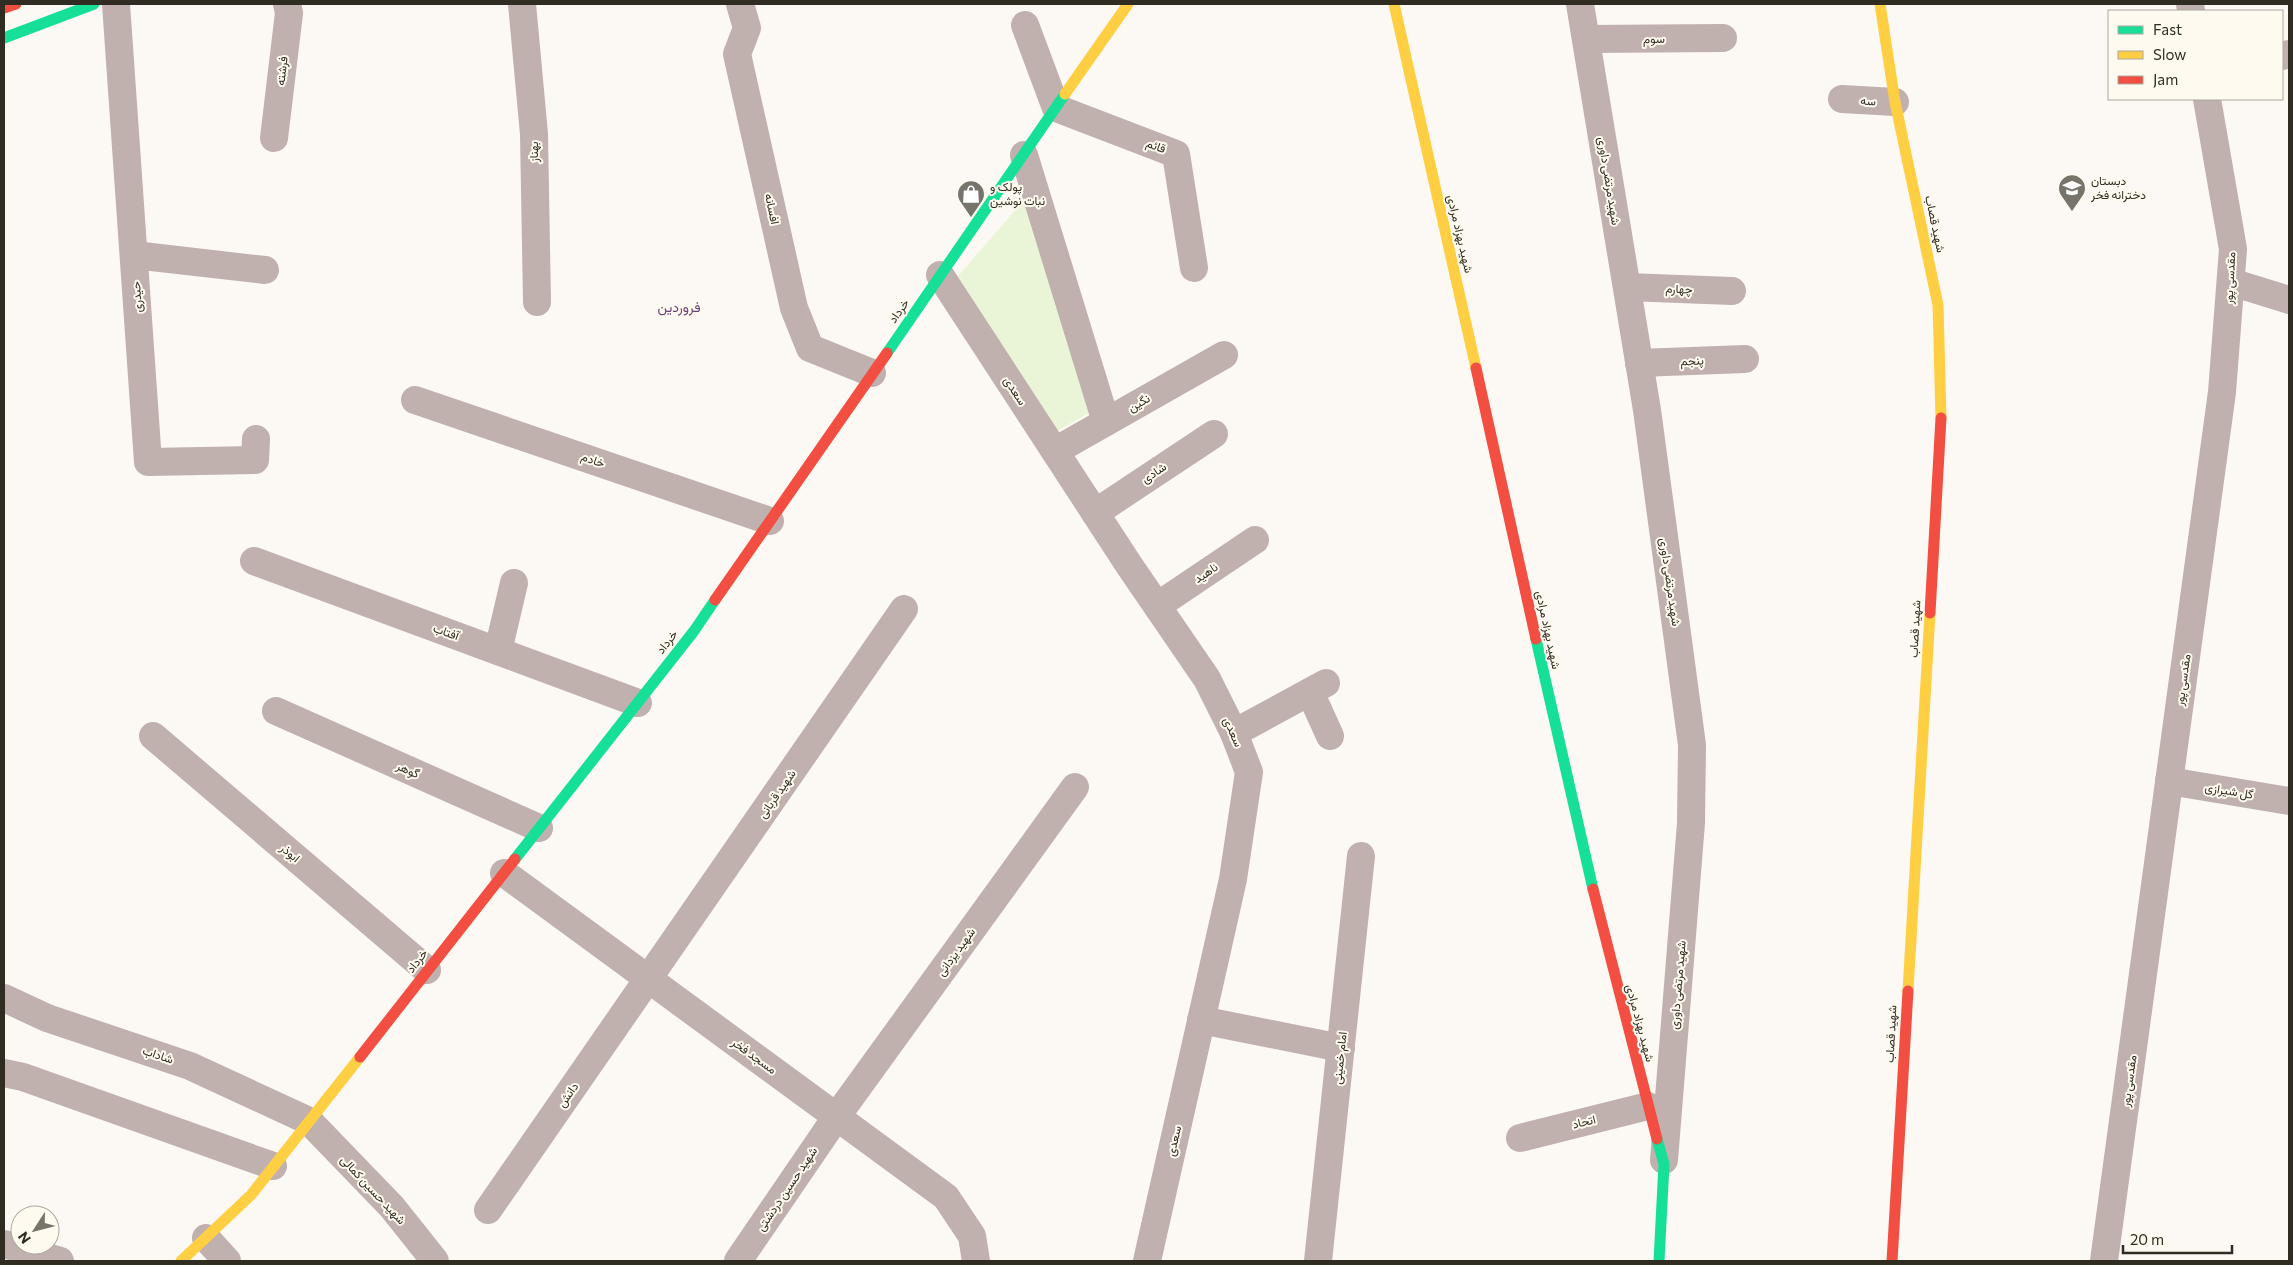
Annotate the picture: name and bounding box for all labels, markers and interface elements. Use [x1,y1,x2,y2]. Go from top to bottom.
legend [2108,10,2283,100]
text: Fast [2153,20,2182,38]
street label: سوم [1643,31,1665,47]
text: Slow [2153,45,2186,63]
street label: فرشته [272,55,292,87]
text: Jam [2153,70,2178,88]
street label: سه [1860,93,1876,107]
street label: قائم [1144,135,1168,157]
street label: شهید مرتضی داوری [1594,136,1624,226]
street label: بهناز [526,141,542,164]
school or university icon: دبستان دخترانه فخر [2057,173,2087,212]
place label: دبستان دخترانه فخر [2090,173,2146,203]
shop icon: پولک و نبات نوشین [956,179,986,218]
place label: پولک و نبات نوشین [990,179,1045,209]
street label: افسانه [763,192,783,226]
street label: شهید بهزاد مرادی [1443,193,1477,275]
street label: شهید قصاب [1921,194,1949,254]
street label: مقدسی پور [2221,252,2239,305]
street label: حیدری [128,281,146,313]
street label: چهارم [1665,281,1693,297]
street label: خرداد [885,296,913,326]
district label: فروردین [657,298,701,316]
street label: پنجم [1680,352,1704,370]
street label: سعدی [1000,374,1030,408]
street label: نگین [1125,390,1153,416]
street label: خادم [579,449,607,471]
street label: شادی [1138,459,1170,487]
street label: شهید مرتضی داوری [1656,537,1684,627]
street label: ناهید [1191,559,1221,586]
street label: شهید بهزاد مرادی [1532,589,1564,671]
street label: شهید قصاب [1905,600,1925,658]
street label: آفتاب [431,620,462,644]
street label: خرداد [653,627,681,657]
street label: مقدسی پور [2171,653,2195,708]
street label: سعدی [1219,715,1247,749]
street label: گوهر [393,757,422,782]
street label: شهید قربانی [754,766,800,822]
street label: گل شیرازی [2204,779,2254,803]
street label: ابوذر [276,839,303,866]
street label: شهید یزدانی [933,925,979,979]
street label: شهید مرتضی داوری [1666,940,1690,1030]
street label: خرداد [403,946,431,976]
street label: شهید بهزاد مرادی [1622,982,1658,1064]
street label: شهید قصاب [1881,1005,1901,1063]
street label: امام خمینی [1329,1031,1351,1085]
street label: مسجد فخر [728,1034,780,1078]
street label: شاداب [141,1042,176,1067]
street label: مقدسی پور [2117,1054,2141,1109]
street label: دانش [554,1079,582,1111]
street label: اتحاد [1571,1111,1597,1131]
street label: سعدی [1163,1124,1185,1158]
street label: شهید حسین دردشتی [753,1144,821,1234]
street label: شهید حسین کمالی [337,1152,409,1228]
north arrow [10,1205,60,1255]
scale bar [2123,1222,2232,1254]
text: N [14,1229,34,1247]
text: 20 m [2130,1230,2164,1248]

